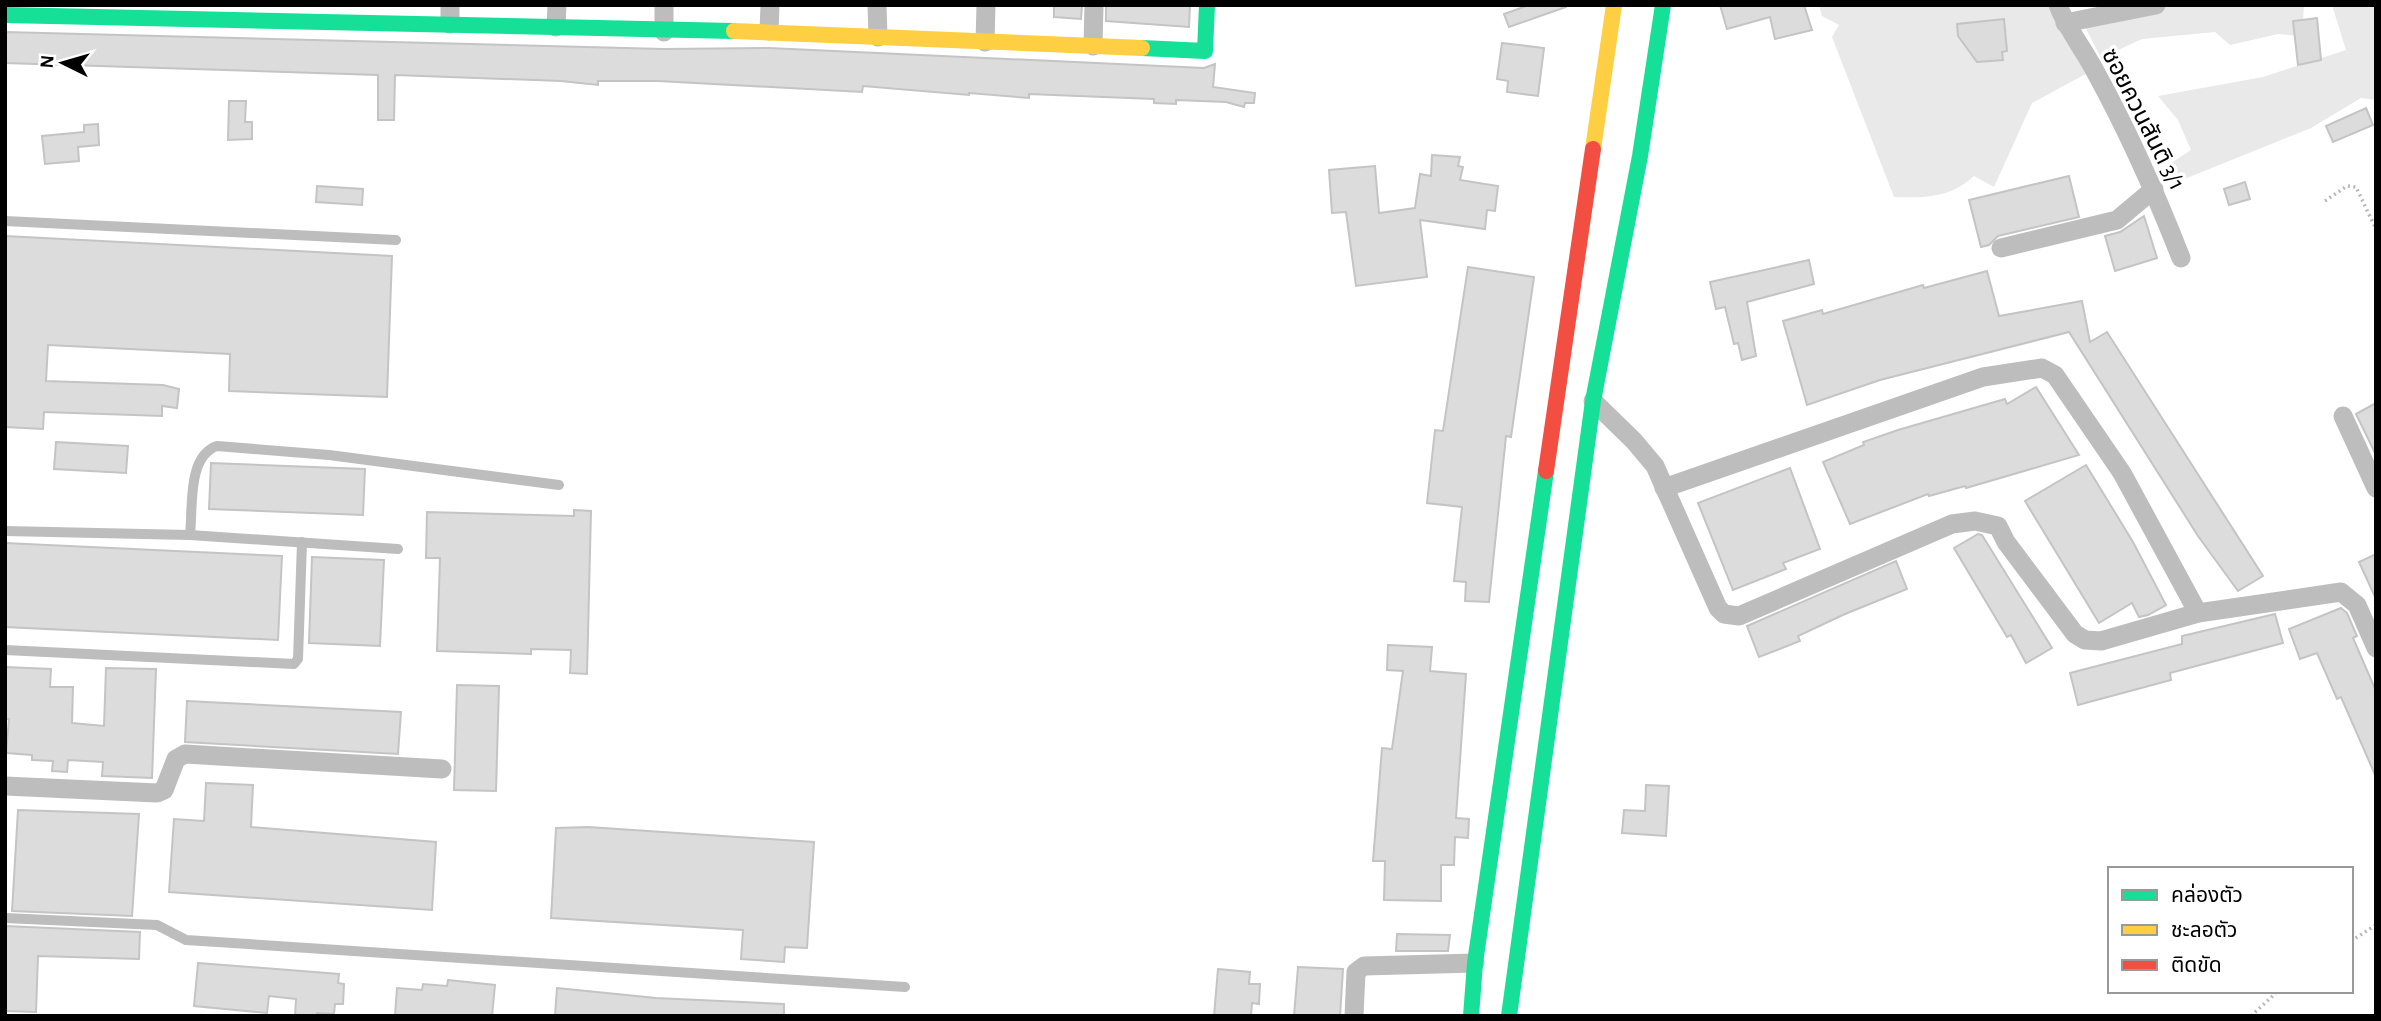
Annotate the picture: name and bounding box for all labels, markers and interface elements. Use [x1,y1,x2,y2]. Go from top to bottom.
north arrow [28,28,98,98]
street label: ซอยควนสันติ 3/1 [2097,44,2190,194]
text: N [38,54,58,69]
legend [2108,867,2353,993]
text: คล่องตัว [2171,883,2243,906]
text: ชะลอตัว [2171,920,2237,941]
text: ติดขัด [2171,955,2222,976]

